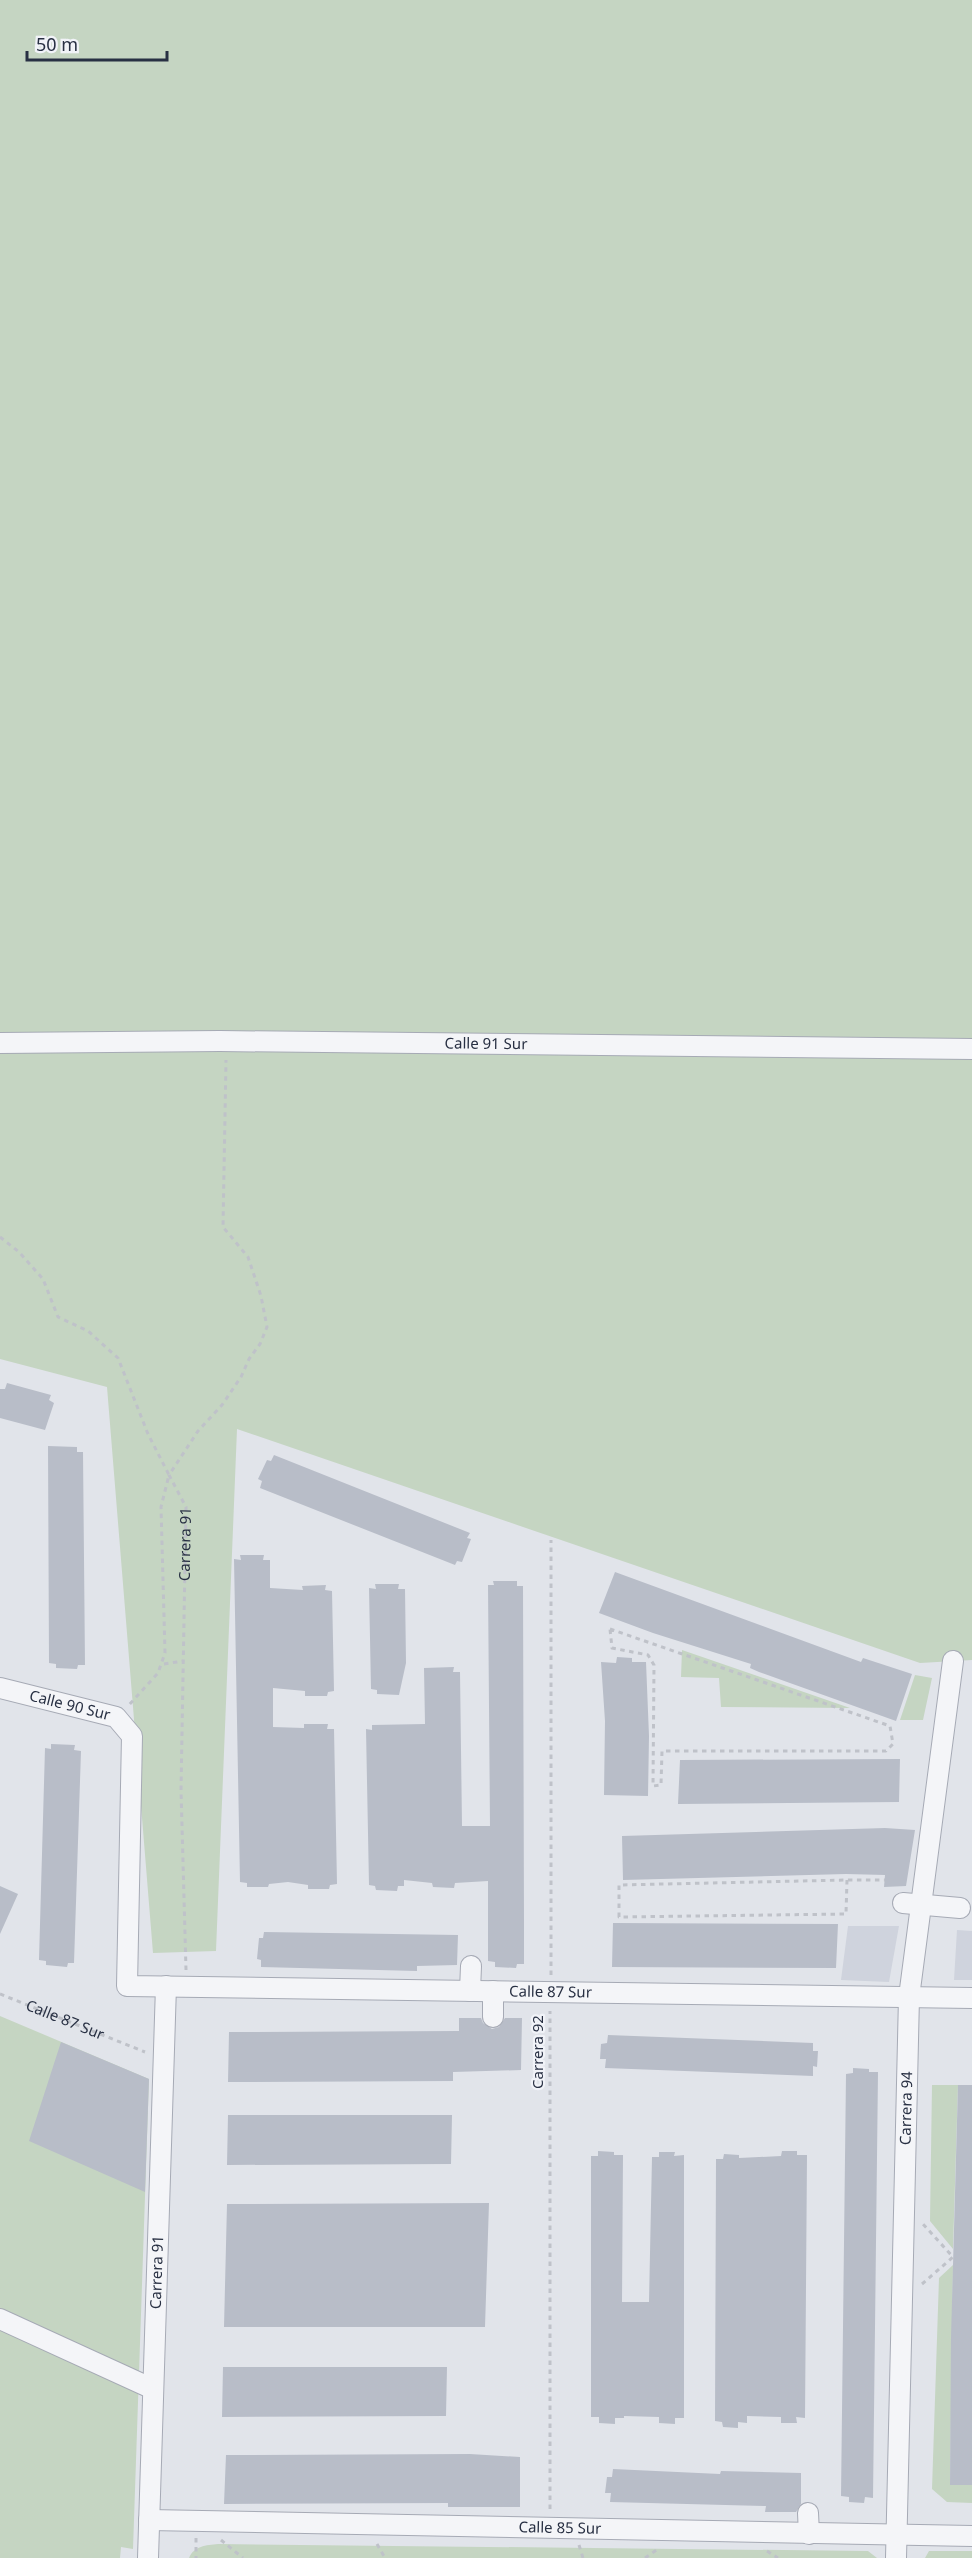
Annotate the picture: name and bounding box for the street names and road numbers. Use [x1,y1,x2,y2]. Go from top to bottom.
street label: Calle 91 Sur [444,1032,528,1053]
street label: Carrera 91 [174,1507,195,1581]
street label: Calle 90 Sur [27,1685,113,1724]
street label: Calle 87 Sur [509,1980,592,2002]
street label: Calle 87 Sur [23,1994,108,2044]
street label: Carrera 92 [527,2015,547,2089]
street label: Carrera 94 [895,2071,916,2145]
street label: Carrera 91 [145,2235,167,2309]
street label: Calle 85 Sur [518,2516,602,2538]

